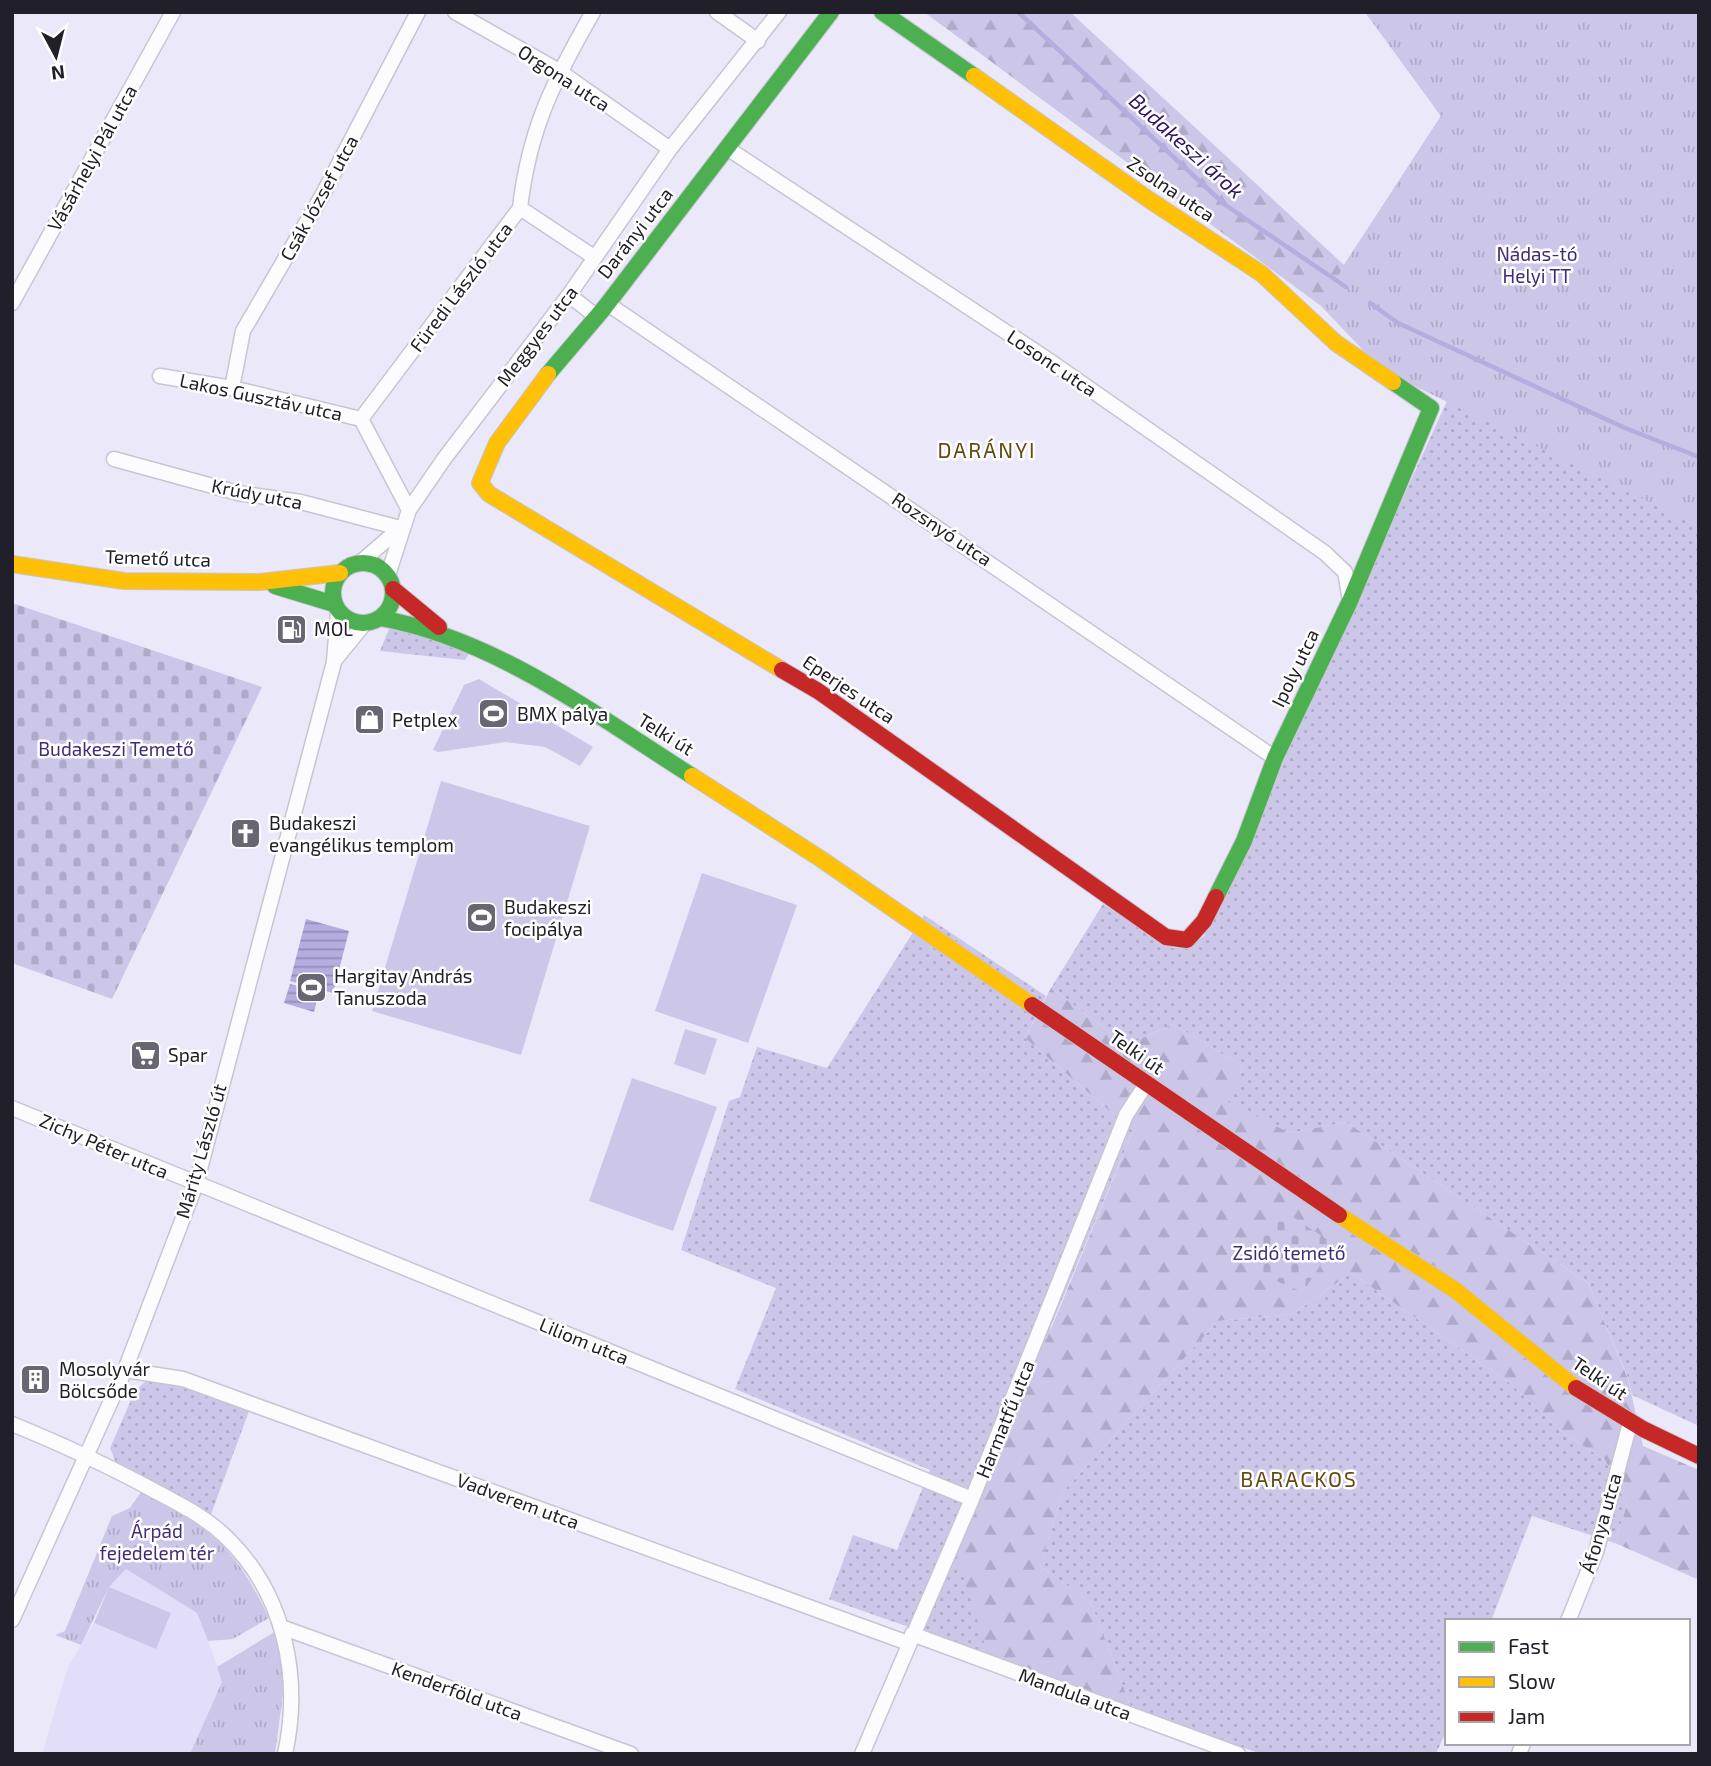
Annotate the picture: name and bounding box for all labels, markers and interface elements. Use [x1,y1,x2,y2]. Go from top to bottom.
north arrow [21,21,91,91]
street label: Orgona utca [514,39,615,116]
text: N [50,61,66,86]
street label: Vásárhelyi Pál utca [42,81,141,235]
water label: Budakeszi árok [1125,87,1249,203]
street label: Csák József utca [275,131,363,265]
street label: Zsolna utca [1123,151,1219,226]
street label: Darányi utca [592,183,677,283]
street label: Füredi László utca [404,217,517,356]
park label: Nádas-tó Helyi TT [1496,242,1578,287]
street label: Meggyes utca [491,281,582,390]
street label: Losonc utca [1003,324,1102,401]
street label: Lakos Gusztáv utca [178,368,345,425]
district label: DARÁNYI [937,437,1037,462]
street label: Krúdy utca [210,473,305,514]
street label: Rozsnyó utca [888,487,997,570]
street label: Temető utca [105,544,211,571]
fuel station icon: MOL [274,612,308,646]
place label: MOL [314,617,353,640]
street label: Ipoly utca [1266,625,1323,710]
street label: Eperjes utca [799,649,900,728]
sports icon: BMX pálya [477,697,511,731]
place label: BMX pálya [517,702,608,725]
shop icon: Petplex [352,703,386,737]
place label: Petplex [392,708,457,731]
street label: Telki út [634,708,698,760]
park label: Budakeszi Temető [38,737,194,760]
place label: Budakeszi evangélikus templom [269,811,454,856]
church icon: Budakeszi evangélikus templom [229,817,263,851]
place label: Budakeszi focipálya [504,895,592,940]
sports icon: Budakeszi focipálya [464,901,498,935]
place label: Hargitay András Tanuszoda [334,964,473,1009]
sports icon: Hargitay András Tanuszoda [294,970,328,1004]
street label: Telki út [1106,1025,1169,1079]
supermarket icon: Spar [128,1038,162,1072]
place label: Spar [168,1043,208,1066]
street label: Márity László út [170,1081,231,1221]
street label: Zichy Péter utca [36,1108,172,1183]
park label: Zsidó temető [1232,1241,1346,1264]
street label: Liliom utca [536,1312,632,1369]
street label: Telki út [1568,1351,1632,1404]
street label: Harmatfű utca [970,1356,1039,1481]
place label: Mosolyvár Bölcsőde [59,1357,151,1402]
building icon: Mosolyvár Bölcsőde [19,1363,53,1397]
district label: BARACKOS [1240,1466,1358,1491]
street label: Vadverem utca [454,1468,583,1533]
street label: Áfonya utca [1575,1470,1626,1576]
park label: Árpád fejedelem tér [100,1519,215,1564]
legend [1445,1619,1690,1745]
text: Fast [1508,1633,1549,1658]
street label: Kenderföld utca [389,1656,526,1725]
street label: Mandula utca [1016,1663,1135,1725]
text: Slow [1508,1668,1555,1693]
text: Jam [1508,1703,1545,1728]

